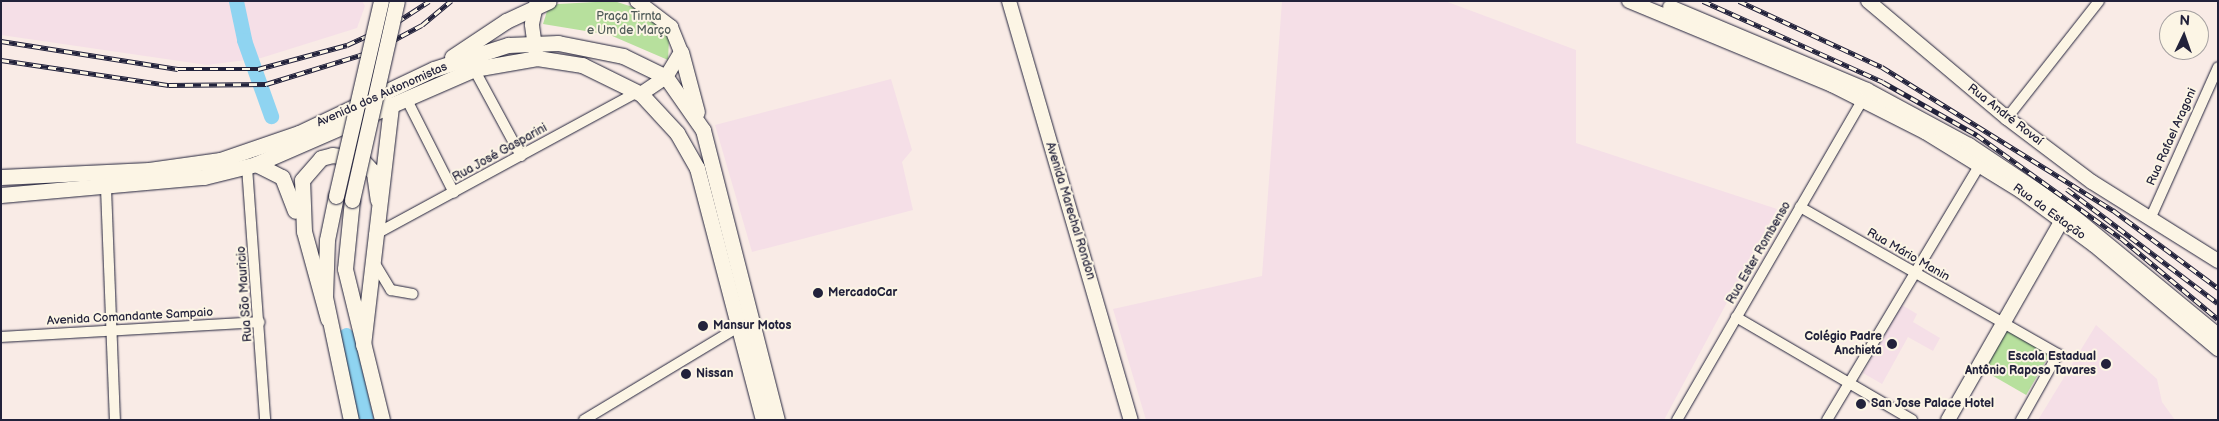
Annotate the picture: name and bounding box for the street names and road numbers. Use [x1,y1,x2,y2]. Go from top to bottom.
street label: Avenida dos Autonomistas [314,60,450,130]
street label: Rua André Rovaí [1965,81,2045,149]
street label: Rua Rafael Aragoni [2144,86,2200,188]
street label: Rua José Gasparini [450,121,550,185]
street label: Avenida Marechal Rondon [1042,141,1098,281]
street label: Rua da Estação [2010,181,2088,243]
street label: Rua Ester Rombenso [1724,199,1794,307]
street label: Rua Mário Manin [1864,225,1952,285]
street label: Rua São Mauricio [234,245,256,343]
street label: Avenida Comandante Sampaio [46,305,214,329]

